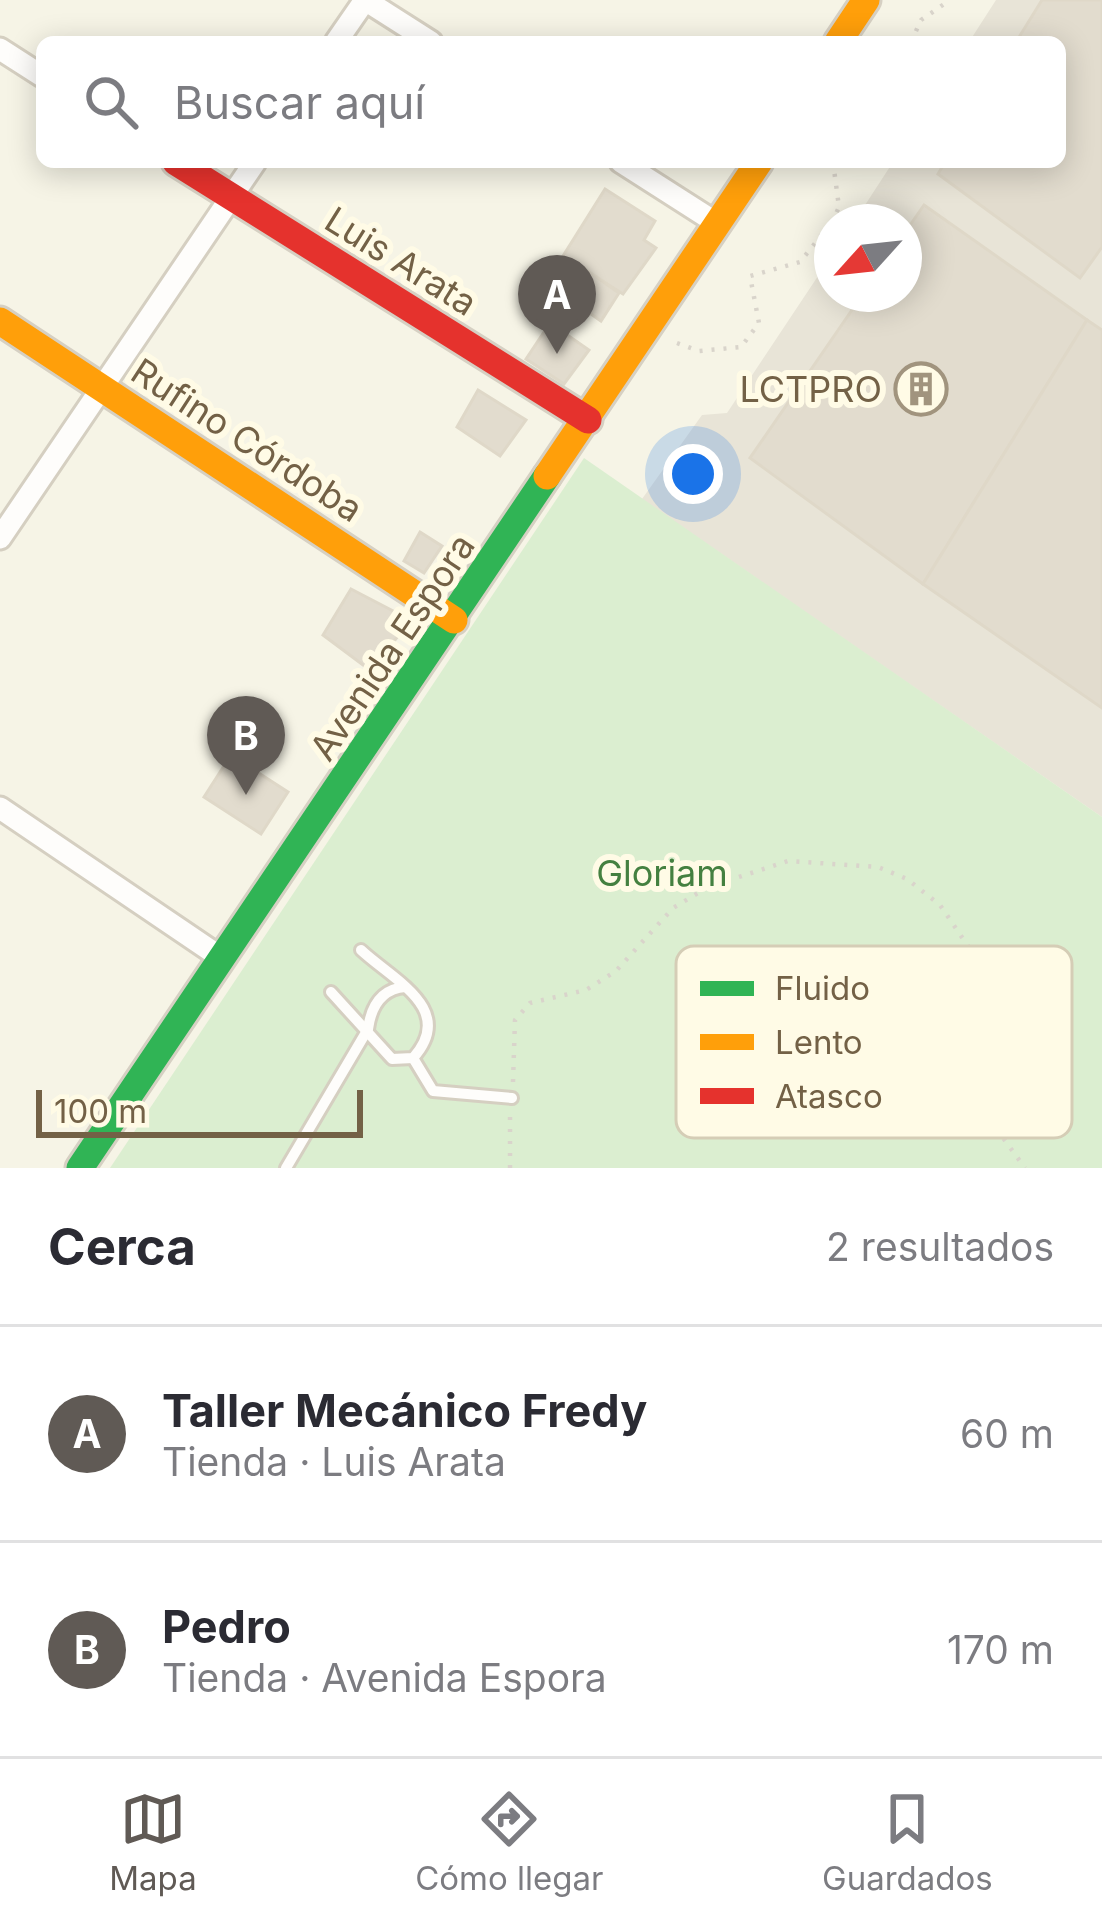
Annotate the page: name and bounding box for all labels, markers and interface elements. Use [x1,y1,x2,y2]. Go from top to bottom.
search box [36,36,1066,168]
icon: search [78,69,144,135]
text: Buscar aquí [174,75,425,130]
street label: Luis Arata [317,197,485,325]
north arrow [814,204,922,312]
pin: A [518,255,596,354]
street label: Rufino Córdoba [123,349,371,531]
building icon: LCTPRO [893,361,949,417]
place label: LCTPRO [739,367,882,411]
your location [663,444,723,504]
street label: Avenida Espora [300,526,484,768]
pin: B [207,696,285,795]
park label: Gloriam [596,851,728,895]
legend [676,946,1072,1138]
text: Fluido [775,968,870,1008]
text: Lento [775,1022,863,1062]
text: Atasco [775,1076,883,1116]
scale bar [36,1084,363,1137]
text: 100 m [54,1091,147,1131]
text: Cerca [48,1216,196,1277]
text: 2 resultados [826,1223,1054,1270]
text: Taller Mecánico Fredy [162,1383,647,1438]
text: A [72,1410,102,1457]
text: 60 m [960,1410,1054,1457]
text: Tienda · Luis Arata [162,1438,506,1485]
text: Pedro [162,1599,291,1654]
text: B [74,1626,100,1673]
text: 170 m [947,1626,1054,1673]
text: Tienda · Avenida Espora [162,1654,607,1701]
tab: Mapa [109,1786,197,1898]
tab: Cómo llegar [415,1786,604,1898]
tab: Guardados [822,1786,993,1898]

